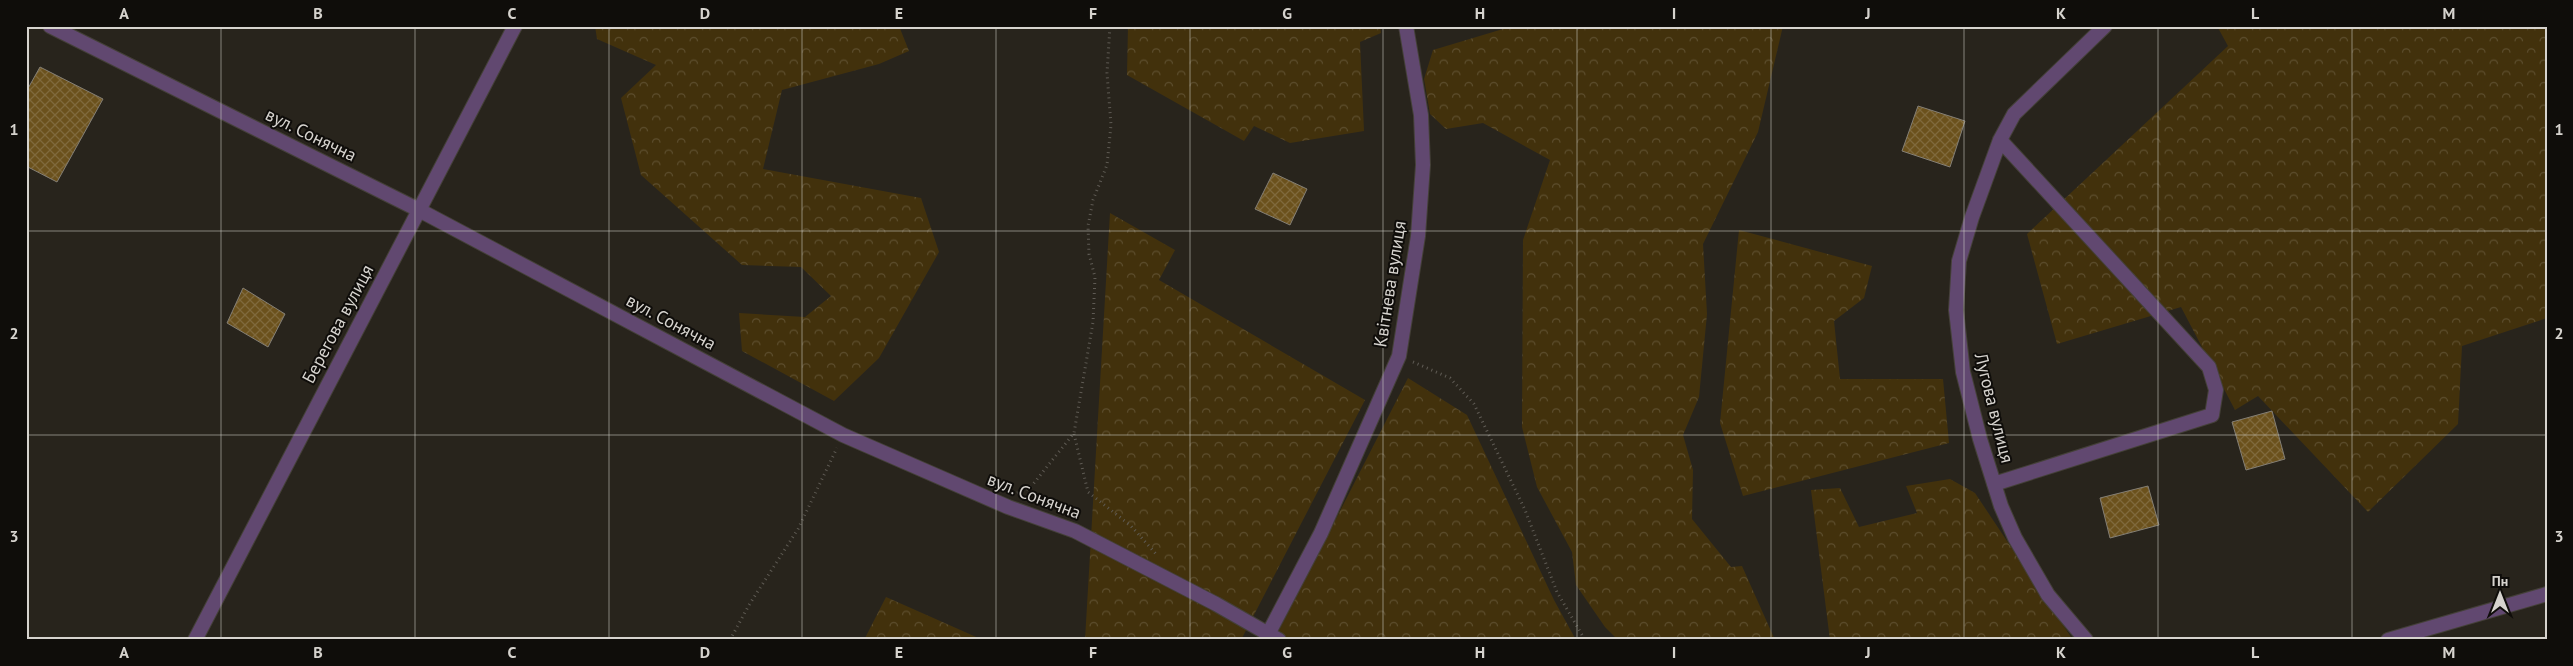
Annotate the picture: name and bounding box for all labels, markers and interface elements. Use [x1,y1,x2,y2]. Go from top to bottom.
text: A [119,3,129,23]
text: B [313,3,323,23]
text: C [508,3,517,23]
text: D [700,3,710,23]
text: E [895,3,903,23]
text: F [1089,3,1097,23]
text: G [1282,3,1292,23]
text: H [1475,3,1485,23]
text: I [1672,3,1676,23]
text: J [1864,3,1871,23]
text: K [2056,3,2066,23]
text: L [2251,3,2260,23]
text: M [2443,3,2455,23]
street label: вул. Сонячна [262,103,361,166]
text: 1 [9,119,19,139]
text: 1 [2554,119,2564,139]
street label: Квітнева вулиця [1368,219,1411,349]
street label: Берегова вулиця [297,261,378,387]
street label: вул. Сонячна [622,288,720,355]
text: 2 [9,323,19,343]
text: 2 [2554,323,2564,343]
street label: Лугова вулиця [1969,349,2019,465]
street label: вул. Сонячна [984,467,1084,524]
text: 3 [9,526,19,546]
text: 3 [2554,526,2564,546]
north arrow [2476,568,2526,618]
text: Пн [2492,572,2508,590]
text: A [119,642,129,662]
text: B [313,642,323,662]
text: C [508,642,517,662]
text: D [700,642,710,662]
text: E [895,642,903,662]
text: F [1089,642,1097,662]
text: G [1282,642,1292,662]
text: H [1475,642,1485,662]
text: I [1672,642,1676,662]
text: J [1864,642,1871,662]
text: K [2056,642,2066,662]
text: L [2251,642,2260,662]
text: M [2443,642,2455,662]

